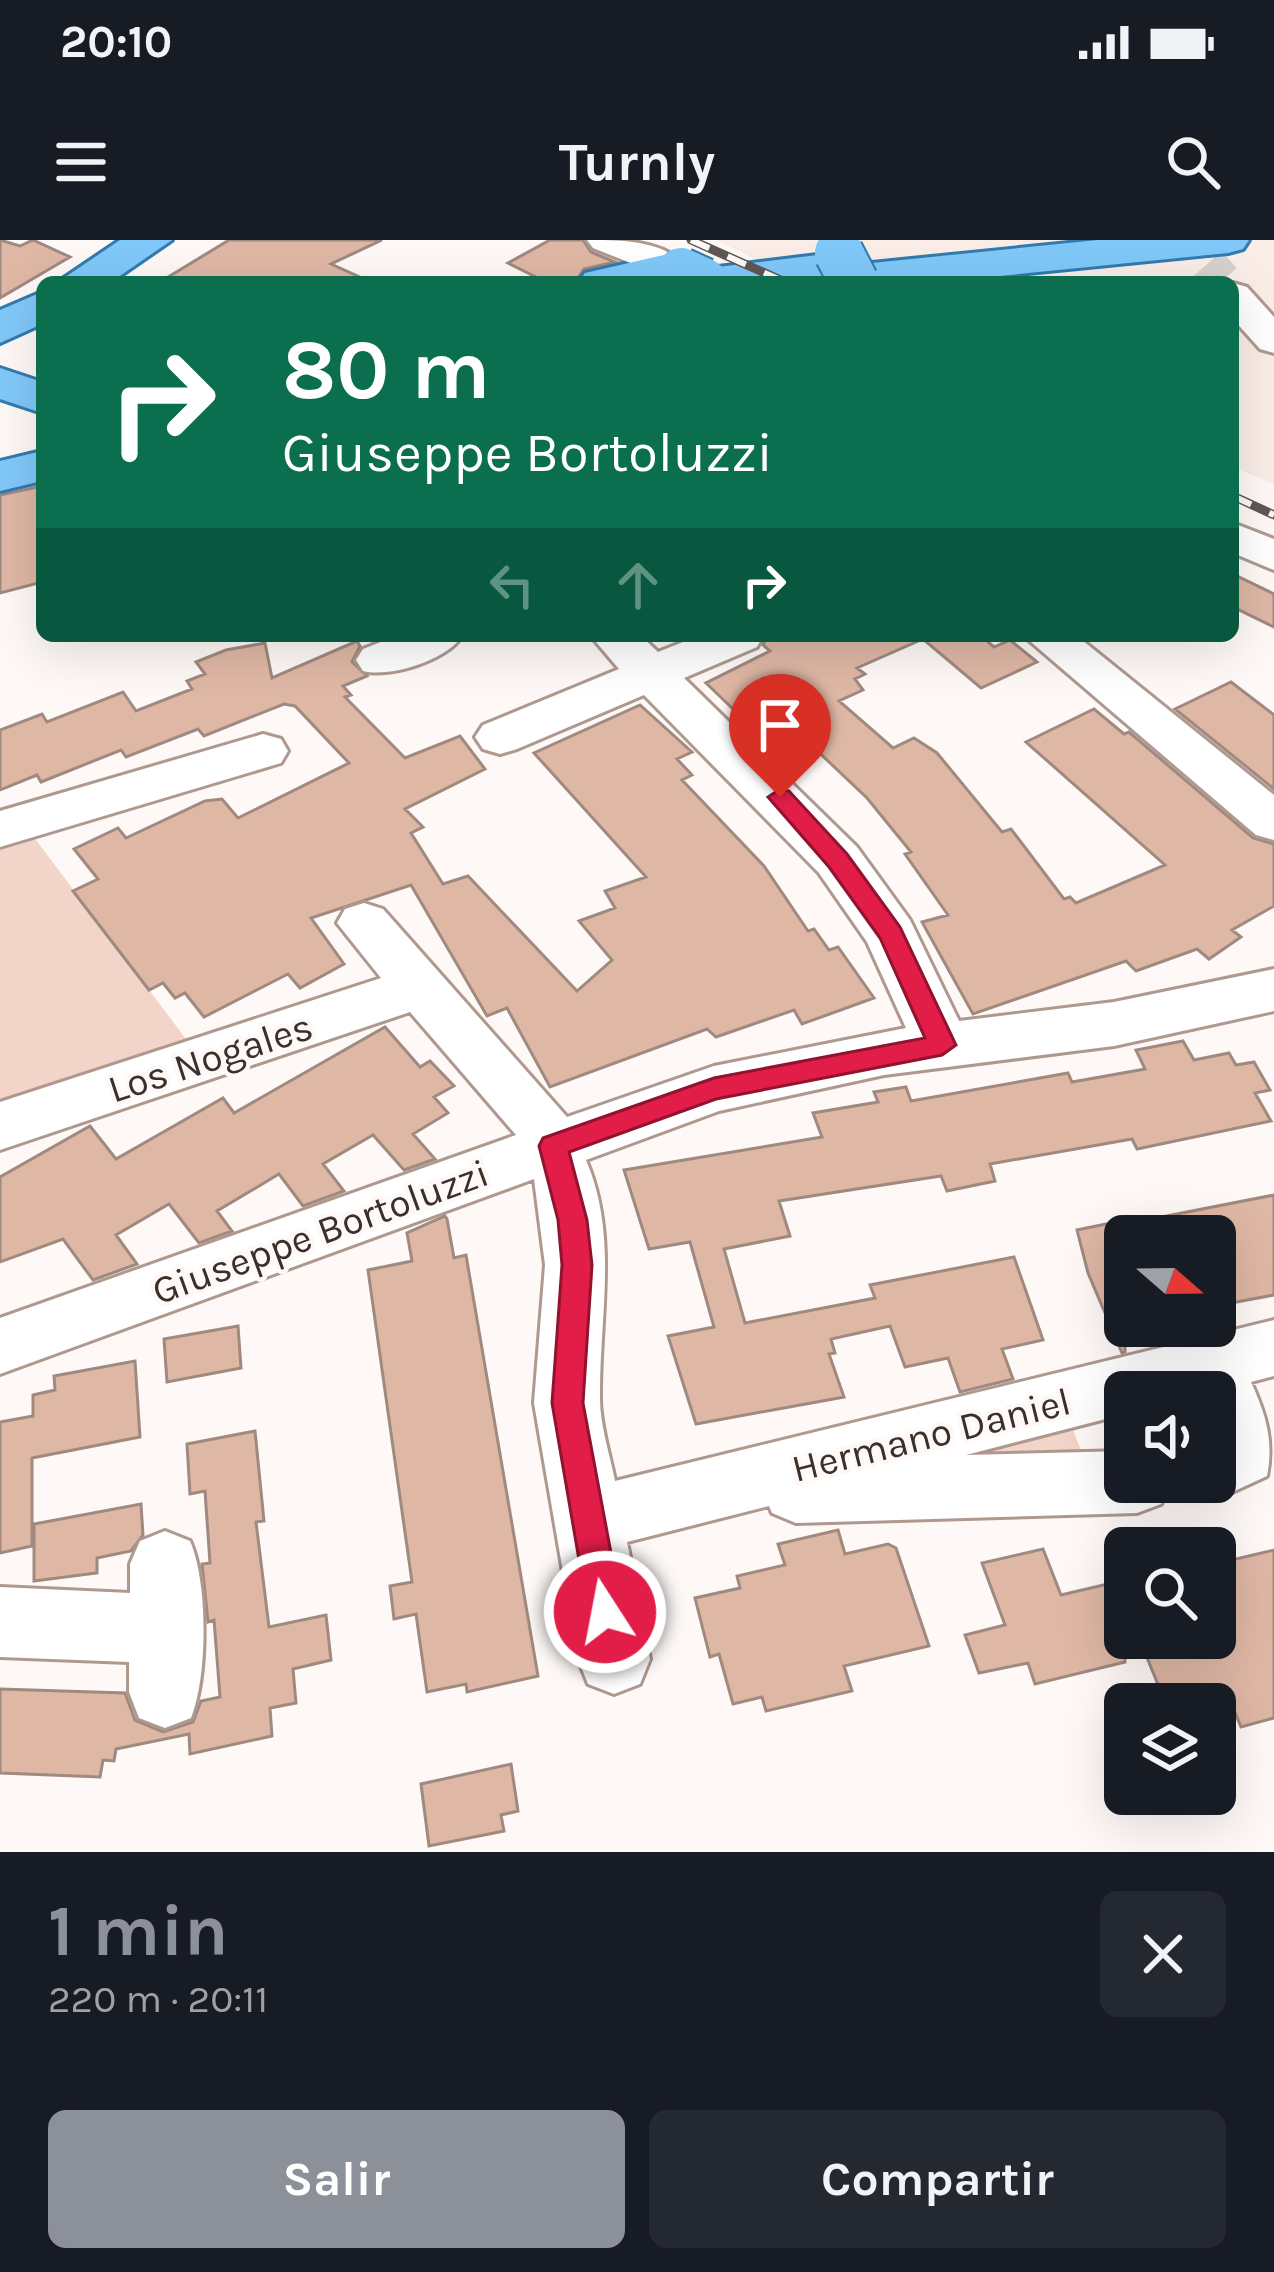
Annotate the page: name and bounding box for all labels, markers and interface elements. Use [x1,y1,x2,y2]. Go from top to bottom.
text: 20:10 [60,16,172,68]
icon: menu [48,129,114,195]
icon: search [1160,129,1226,195]
text: Turnly [559,130,715,194]
text: 80 m [282,321,490,419]
icon: right [84,324,240,480]
text: Giuseppe Bortoluzzi [282,421,773,485]
icon: left [479,552,545,618]
icon: ahead [605,552,671,618]
icon: right [731,552,797,618]
pin [729,674,831,797]
icon: arrive [747,692,813,758]
street label: Los Nogales [102,1003,318,1113]
street label: Giuseppe Bortoluzzi [146,1150,495,1314]
north arrow [1104,1215,1236,1347]
map controls [1104,1215,1236,1815]
button: sound [1104,1371,1236,1503]
street label: Hermano Daniel [787,1378,1075,1492]
button: search [1104,1527,1236,1659]
position arrow [542,1549,668,1675]
button: layers [1104,1683,1236,1815]
text: 1 min [48,1889,229,1973]
button: close [1100,1891,1226,2017]
text: 220 m · 20:11 [48,1976,268,2022]
button: Salir [48,2110,625,2248]
button: Compartir [649,2110,1226,2248]

